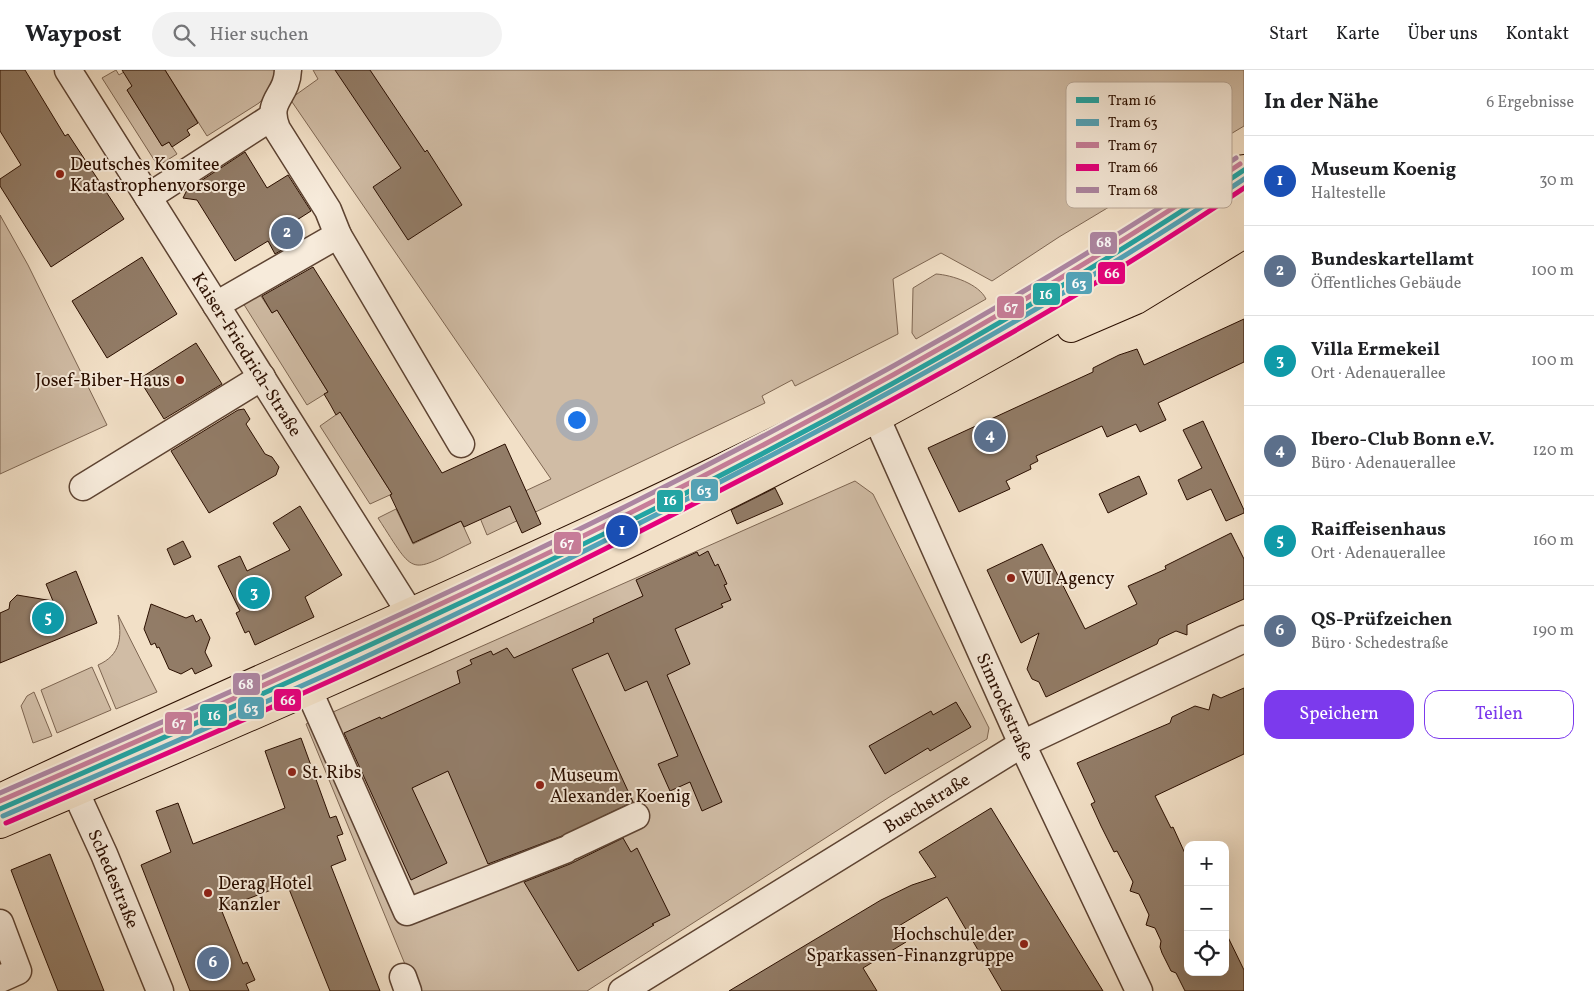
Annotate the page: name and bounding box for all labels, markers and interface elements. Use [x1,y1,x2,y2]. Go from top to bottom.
search box [152,12,502,57]
text: Waypost [25,18,122,52]
icon: search [170,21,198,49]
text: Hier suchen [210,22,309,48]
text: Start [1269,22,1308,47]
text: Karte [1336,22,1380,47]
text: Über uns [1408,22,1478,47]
text: Kontakt [1506,22,1569,47]
legend [1066,82,1232,208]
text: In der Nähe [1264,88,1379,117]
text: Tram 16 [1108,92,1156,111]
text: 6 Ergebnisse [1486,92,1574,114]
text: Tram 63 [1108,114,1158,133]
text: Tram 67 [1108,137,1158,156]
place label: Deutsches Komitee Katastrophenvorsorge [70,153,246,199]
text: Museum Koenig [1311,157,1456,183]
text: Tram 66 [1108,159,1158,178]
marker: Deutsches Komitee Katastrophenvorsorge [54,168,66,180]
text: 1 [1277,170,1283,192]
text: 30 m [1539,170,1574,192]
text: Tram 68 [1108,182,1158,201]
text: Haltestelle [1311,183,1386,205]
pin: 2 [271,214,303,252]
line badge: 68 [1089,231,1118,255]
text: 68 [1096,234,1112,253]
text: Bundeskartellamt [1311,247,1474,273]
text: 2 [1276,260,1284,282]
text: 100 m [1531,260,1574,282]
line badge: 66 [1097,261,1126,285]
text: 66 [1104,265,1120,284]
street label: Kaiser-Friedrich-Straße [185,268,307,442]
line badge: 63 [1065,271,1093,295]
text: Öffentliches Gebäude [1311,273,1461,295]
text: 63 [1072,275,1086,294]
line badge: 16 [1032,282,1061,306]
text: 16 [1039,286,1053,305]
line badge: 67 [996,295,1025,319]
text: 67 [1004,299,1018,318]
text: Villa Ermekeil [1311,337,1440,363]
text: 3 [1276,350,1284,372]
text: 100 m [1531,350,1574,372]
text: Ort · Adenauerallee [1311,363,1446,385]
place label: Josef-Biber-Haus [35,369,170,394]
marker: Josef-Biber-Haus [174,374,186,386]
your location [564,407,590,433]
pin: 4 [974,417,1006,455]
text: Ibero-Club Bonn e.V. [1311,427,1495,453]
text: 4 [1275,440,1285,462]
text: 120 m [1532,440,1574,462]
text: Büro · Adenauerallee [1311,453,1456,475]
line badge: 63 [690,478,719,502]
text: 63 [697,482,711,501]
line badge: 16 [656,489,684,513]
text: 16 [663,492,677,511]
pin: 1 [606,512,638,550]
text: Raiffeisenhaus [1311,517,1446,543]
text: 5 [1276,530,1284,552]
text: 160 m [1533,530,1574,552]
line badge: 67 [553,531,582,555]
text: 67 [560,535,574,554]
text: Ort · Adenauerallee [1311,543,1446,565]
place label: VUI Agency [1021,567,1115,592]
marker: VUI Agency [1005,572,1017,584]
pin: 3 [238,574,270,612]
pin: 5 [32,599,64,637]
text: QS-Prüfzeichen [1311,607,1452,633]
text: 6 [1276,620,1284,642]
text: 190 m [1532,620,1574,642]
text: Büro · Schedestraße [1311,633,1448,655]
street label: Simrockstraße [969,649,1039,765]
line badge: 68 [232,672,261,696]
text: 68 [238,676,254,695]
line badge: 66 [273,688,302,712]
button: Speichern [1264,690,1414,739]
button: Teilen [1424,690,1574,739]
text: 66 [280,692,296,711]
line badge: 63 [237,696,265,720]
text: 63 [244,700,258,719]
line badge: 16 [199,703,228,727]
text: 16 [207,707,221,726]
line badge: 67 [164,711,193,735]
text: 67 [172,715,186,734]
place label: St. Ribs [302,761,361,786]
place label: Museum Alexander Koenig [550,764,690,810]
marker: St. Ribs [286,766,298,778]
street label: Buschstraße [879,768,975,840]
marker: Museum Alexander Koenig [534,779,546,791]
street label: Schedestraße [80,826,144,933]
map controls [1184,841,1229,976]
button: + [1184,841,1229,886]
place label: Derag Hotel Kanzler [218,872,312,918]
button: − [1184,886,1229,931]
marker: Derag Hotel Kanzler [202,887,214,899]
place label: Hochschule der Sparkassen-Finanzgruppe [806,923,1014,969]
button: locate [1184,931,1229,976]
marker: Hochschule der Sparkassen-Finanzgruppe [1018,938,1030,950]
pin: 6 [197,944,229,982]

